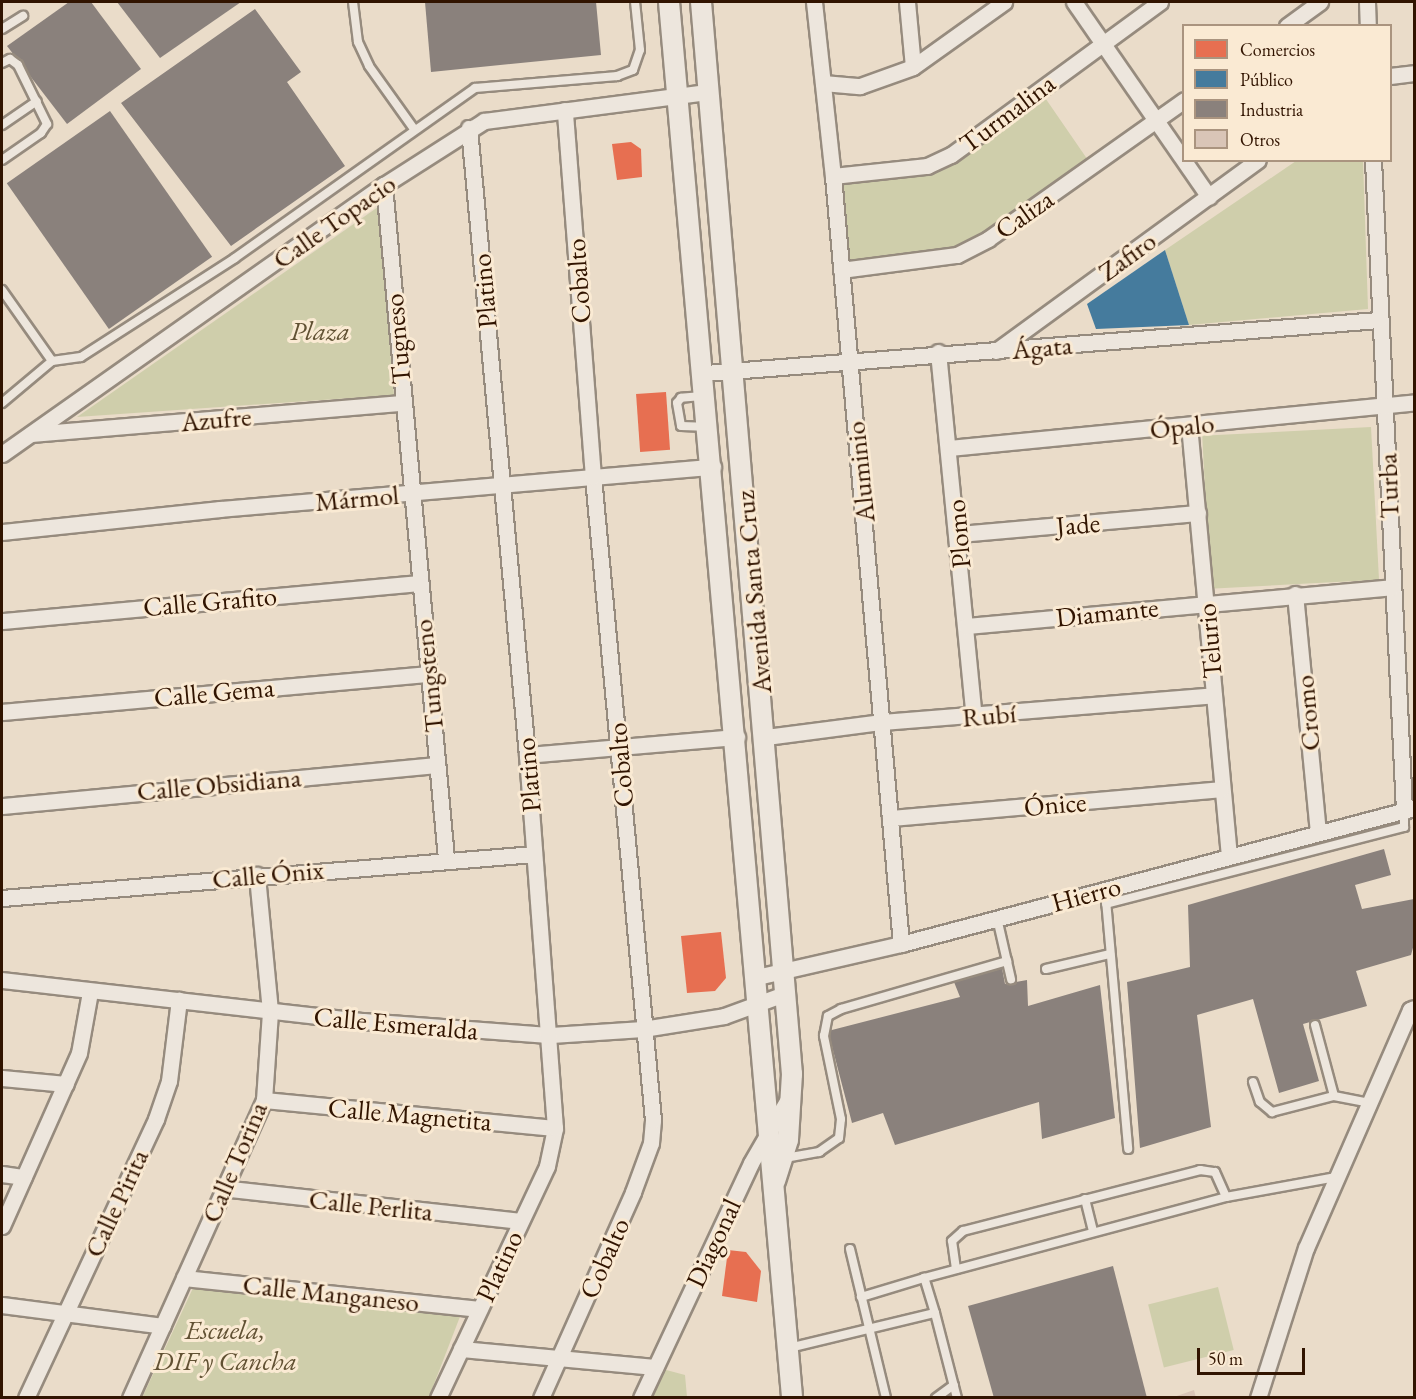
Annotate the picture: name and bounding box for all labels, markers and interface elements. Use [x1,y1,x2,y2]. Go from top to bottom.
legend [1182,24,1392,162]
text: Comercios [1240,38,1315,61]
street label: Turmalina [953,67,1061,159]
text: Público [1240,68,1293,91]
text: Industria [1240,98,1303,121]
text: Otros [1240,128,1280,151]
street label: Calle Topacio [266,167,402,275]
street label: Caliza [988,182,1060,246]
street label: Zafiro [1092,224,1162,288]
street label: Cobalto [559,237,597,325]
street label: Platino [465,252,503,330]
street label: Tugneso [377,292,417,386]
park label: Plaza [290,315,350,347]
street label: Ágata [1010,328,1074,366]
street label: Azufre [179,400,253,438]
street label: Ópalo [1148,407,1216,445]
street label: Aluminio [839,420,881,524]
street label: Turba [1371,453,1405,519]
street label: Mármol [314,478,400,518]
street label: Avenida Santa Cruz [728,489,778,695]
street label: Plomo [939,498,977,570]
street label: Jade [1055,506,1101,542]
street label: Calle Grafito [142,579,278,623]
street label: Diamante [1054,591,1160,633]
street label: Telurio [1190,602,1228,680]
street label: Tungsteno [406,618,450,734]
street label: Calle Gema [152,671,276,713]
street label: Cromo [1288,674,1326,752]
street label: Rubí [961,697,1017,733]
street label: Cobalto [600,721,640,809]
street label: Platino [509,736,547,814]
street label: Calle Obsidiana [136,761,302,807]
street label: Ónice [1022,785,1088,823]
street label: Calle Ónix [211,853,325,895]
street label: Hierro [1048,869,1124,919]
street label: Calle Esmeralda [312,1000,480,1046]
street label: Calle Magnetita [327,1091,493,1137]
street label: Calle Torina [194,1097,274,1227]
street label: Calle Pirita [77,1144,155,1262]
street label: Calle Perlita [308,1182,434,1228]
street label: Diagonal [678,1193,748,1293]
street label: Cobalto [572,1213,636,1303]
street label: Platino [468,1225,530,1307]
street label: Calle Manganeso [241,1268,421,1318]
park label: Escuela, DIF y Cancha [153,1313,297,1376]
scale bar [1200,1336,1308,1374]
text: 50 m [1208,1347,1243,1370]

